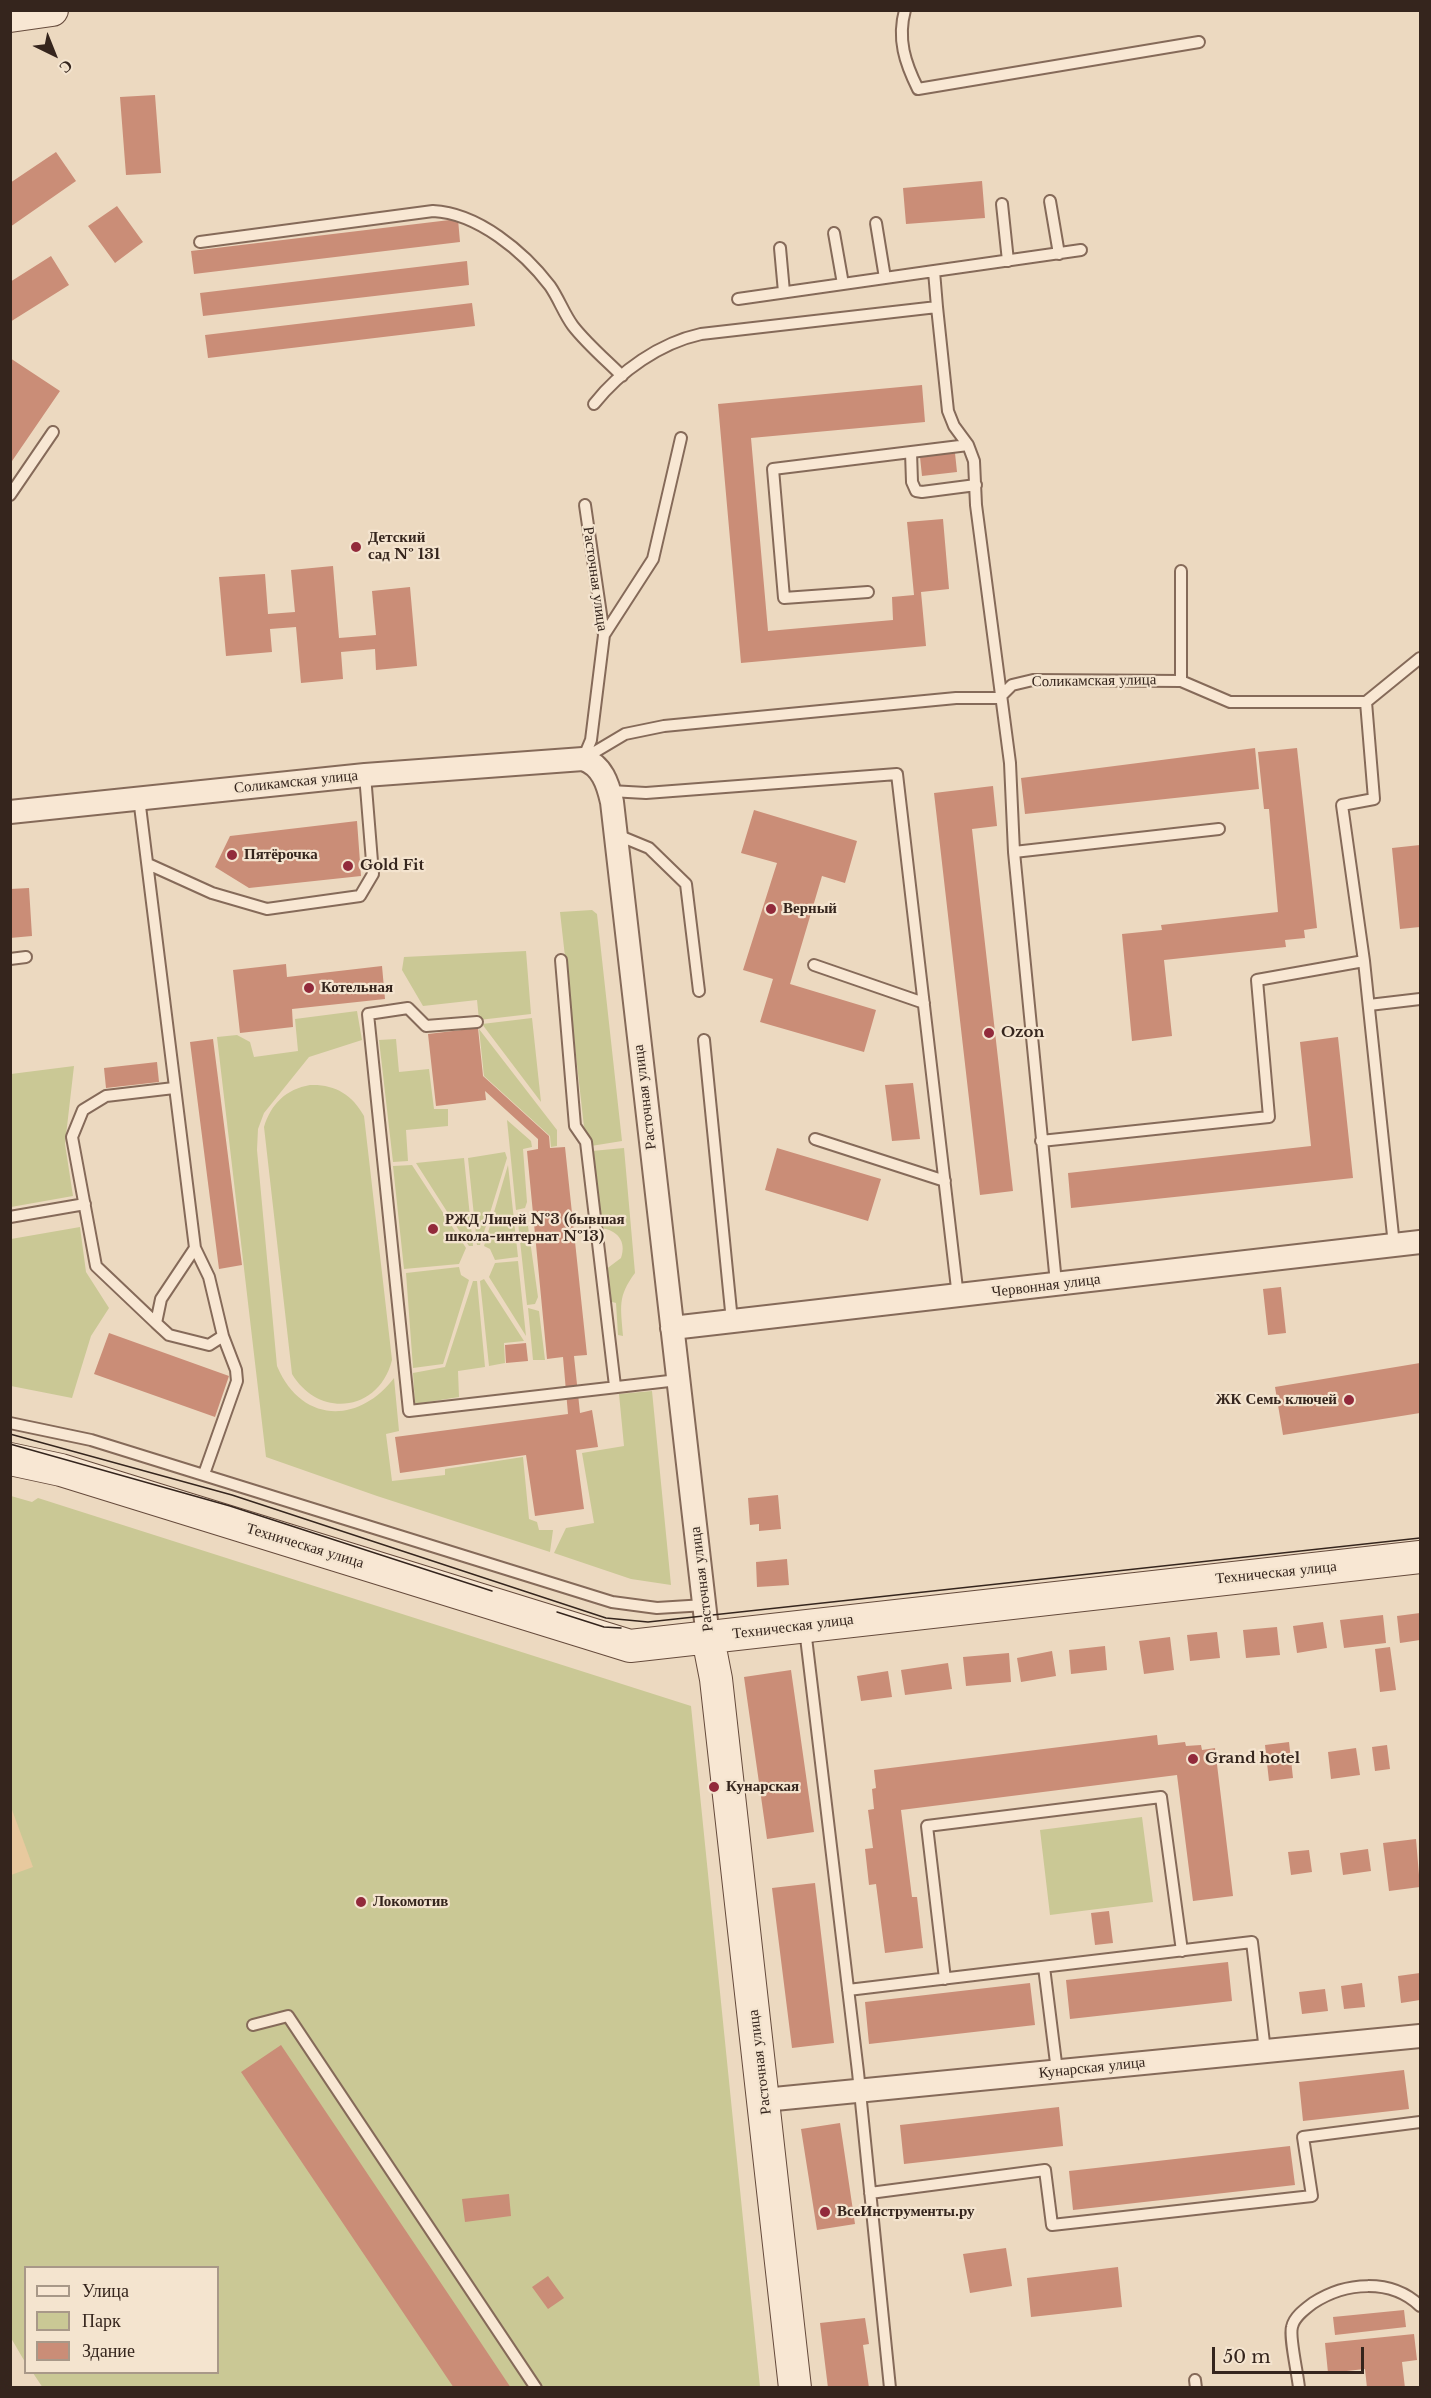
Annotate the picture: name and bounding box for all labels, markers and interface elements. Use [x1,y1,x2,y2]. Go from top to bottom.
north arrow [24,24,84,84]
text: С [55,56,77,78]
street label: Расточная улица [579,525,611,633]
place label: Детский сад № 131 [368,529,440,564]
marker: Детский сад № 131 [349,540,363,554]
street label: Соликамская улица [1032,671,1156,691]
street label: Соликамская улица [233,767,359,797]
place label: Пятёрочка [244,846,318,864]
marker: Пятёрочка [225,848,239,862]
place label: Gold Fit [360,857,424,875]
marker: Gold Fit [341,859,355,873]
place label: Верный [783,900,837,918]
marker: Верный [764,902,778,916]
place label: Котельная [321,979,393,997]
marker: Котельная [302,981,316,995]
place label: Ozon [1001,1024,1044,1042]
marker: Ozon [982,1026,996,1040]
street label: Расточная улица [630,1043,660,1151]
place label: РЖД Лицей №3 (бывшая школа-интернат №13) [445,1211,625,1246]
marker: РЖД Лицей №3 (бывшая школа-интернат №13) [426,1222,440,1236]
street label: Червонная улица [991,1270,1101,1302]
place label: ЖК Семь ключей [1216,1391,1337,1409]
marker: ЖК Семь ключей [1342,1393,1356,1407]
street label: Техническая улица [244,1520,366,1572]
street label: Расточная улица [687,1525,717,1633]
street label: Техническая улица [1214,1558,1338,1588]
street label: Техническая улица [731,1611,855,1643]
place label: Grand hotel [1205,1750,1300,1768]
marker: Grand hotel [1186,1752,1200,1766]
place label: Кунарская [726,1778,799,1796]
marker: Кунарская [707,1780,721,1794]
place label: Локомотив [373,1893,448,1911]
marker: Локомотив [354,1895,368,1909]
street label: Расточная улица [745,2008,775,2116]
street label: Кунарская улица [1038,2053,1146,2083]
place label: ВсеИнструменты.ру [837,2203,975,2221]
marker: ВсеИнструменты.ру [818,2205,832,2219]
legend [24,2266,219,2374]
text: Улица [82,2280,129,2302]
text: Парк [82,2310,121,2332]
scale bar [1215,2335,1366,2373]
text: Здание [82,2340,135,2362]
text: 50 m [1223,2346,1271,2368]

